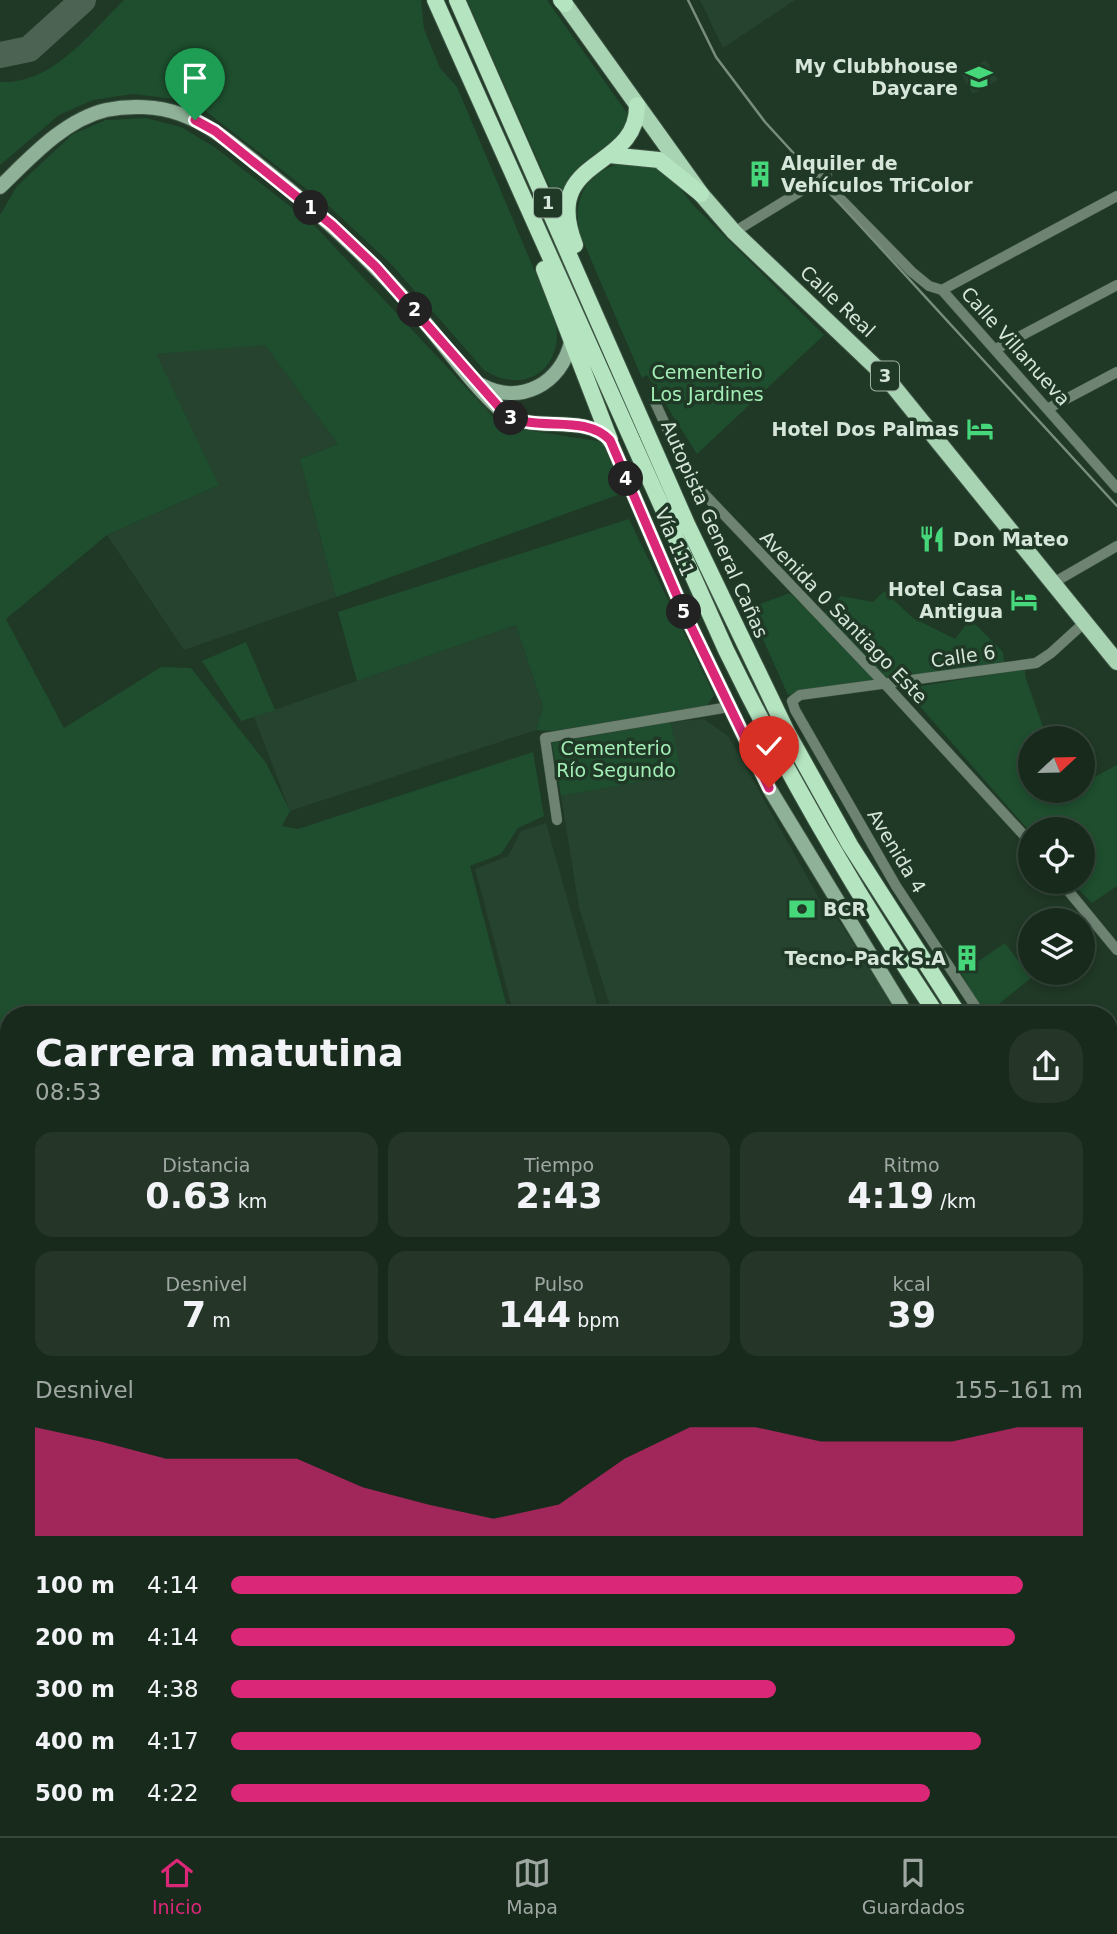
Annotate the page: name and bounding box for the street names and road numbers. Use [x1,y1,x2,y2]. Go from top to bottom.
road number: 1 [534,188,562,218]
street label: Calle Real [796,261,880,341]
street label: Calle Villanueva [957,282,1075,410]
road number: 3 [871,362,899,390]
street label: Autopista General Cañas [657,417,773,641]
street label: Vía 111 [651,504,699,580]
street label: Avenida 0 Santiago Este [756,526,932,708]
street label: Calle 6 [929,641,997,671]
street label: Avenida 4 [863,805,931,897]

